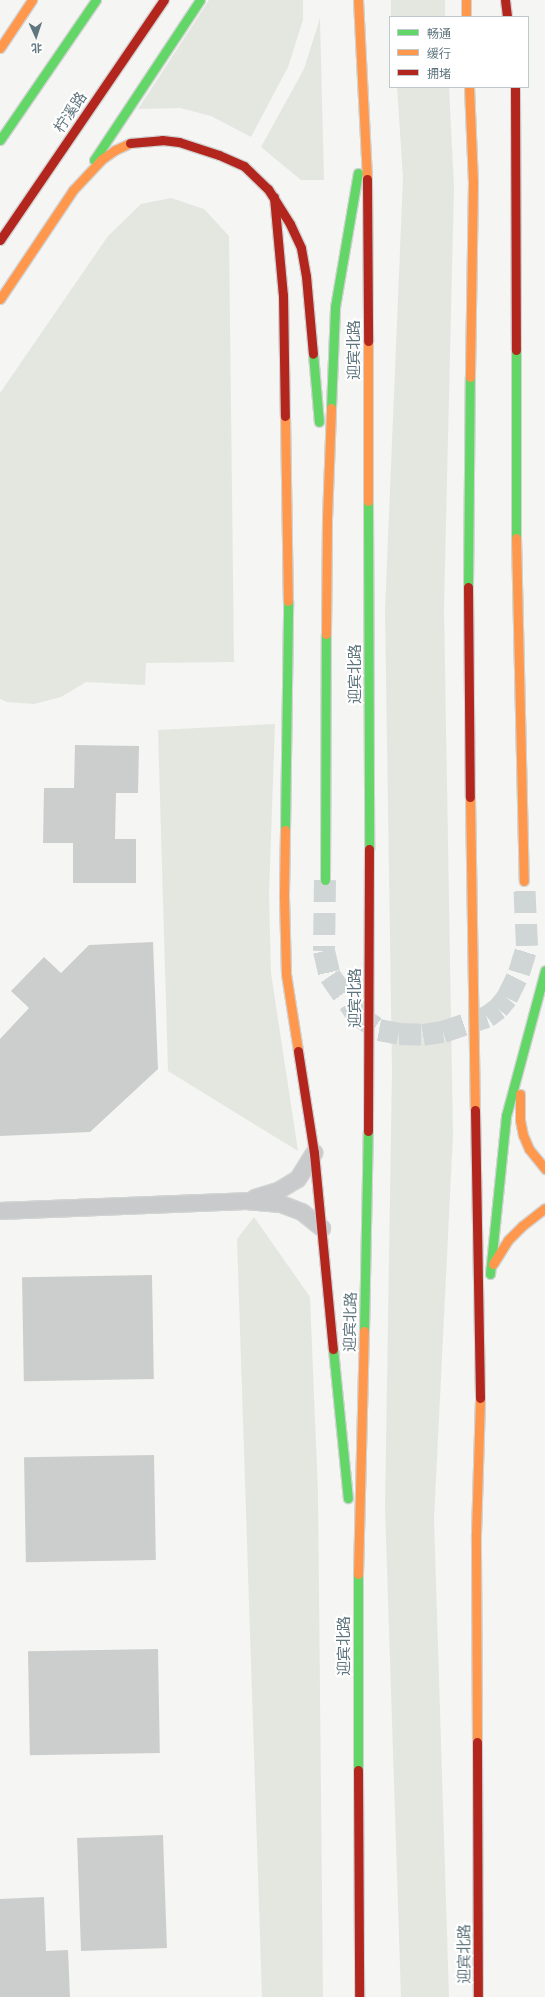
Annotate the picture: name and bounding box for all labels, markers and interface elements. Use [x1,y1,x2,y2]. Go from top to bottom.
north arrow [16,16,56,56]
legend [389,16,529,88]
text: 畅通 [427,26,451,40]
text: 北 [31,42,42,55]
text: 缓行 [427,46,451,60]
text: 拥堵 [427,66,451,80]
street label: 柠溪路 [50,88,90,136]
street label: 迎宾北路 [345,320,363,380]
street label: 迎宾北路 [346,644,364,704]
street label: 迎宾北路 [346,968,364,1028]
street label: 迎宾北路 [340,1292,360,1352]
street label: 迎宾北路 [335,1616,353,1676]
street label: 迎宾北路 [455,1924,473,1984]

